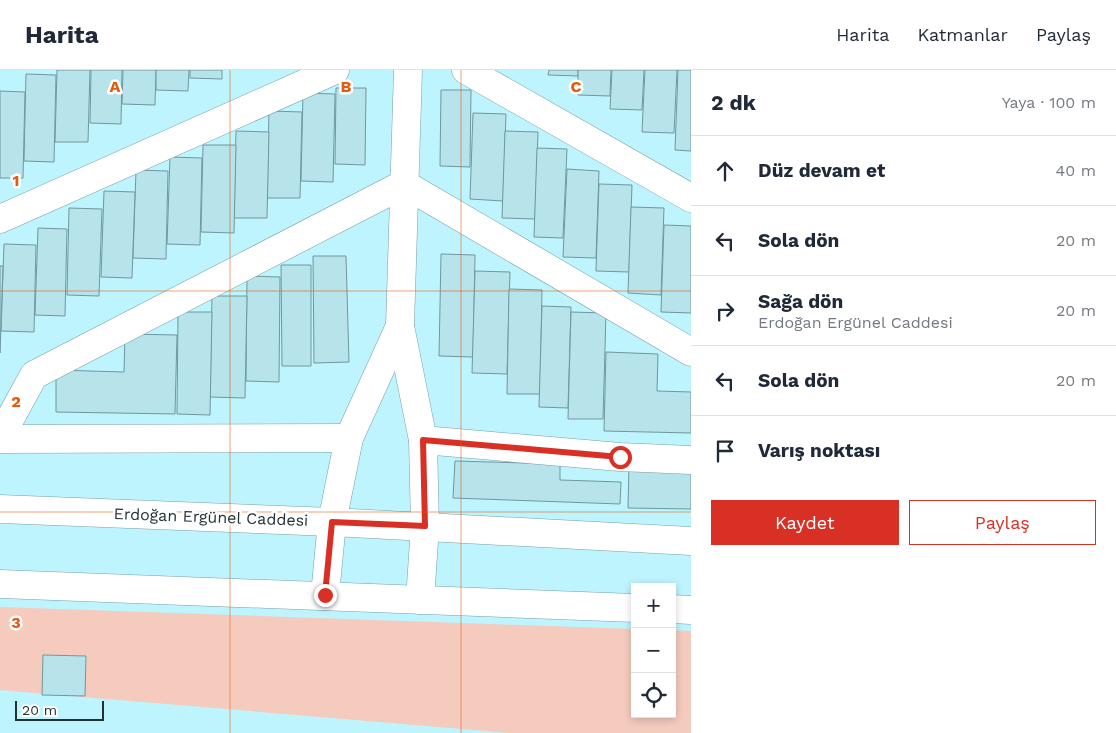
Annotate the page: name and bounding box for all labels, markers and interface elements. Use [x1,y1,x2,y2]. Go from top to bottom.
text: Harita [25,21,99,49]
text: Harita [836,24,889,45]
text: Katmanlar [917,24,1008,45]
text: Paylaş [1036,24,1091,45]
text: A [110,77,121,96]
text: B [341,77,352,96]
text: C [571,77,582,96]
text: 2 dk [711,90,756,115]
text: Yaya · 100 m [1002,93,1096,112]
icon: ahead [711,157,739,185]
text: Düz devam et [758,159,885,182]
text: 40 m [1056,161,1096,180]
text: 1 [13,171,19,190]
icon: left [711,227,739,255]
text: Sola dön [758,229,839,252]
text: 20 m [1056,231,1096,250]
text: Sağa dön [758,290,843,313]
icon: right [711,297,739,325]
text: 20 m [1056,301,1096,320]
text: Erdoğan Ergünel Caddesi [758,313,953,332]
icon: left [711,367,739,395]
text: Sola dön [758,369,839,392]
text: 20 m [1056,371,1096,390]
text: 2 [11,392,21,411]
icon: arrive [711,437,739,465]
text: Varış noktası [758,439,880,462]
route start [609,446,632,469]
button: Kaydet [711,500,899,545]
button: Paylaş [909,500,1096,545]
street label: Erdoğan Ergünel Caddesi [113,504,309,530]
map controls [631,583,676,718]
button: + [631,583,676,628]
route end [314,584,337,607]
text: 3 [11,613,21,632]
button: − [631,628,676,673]
button: locate [631,673,676,718]
scale bar [15,698,104,721]
text: 20 m [22,702,57,718]

